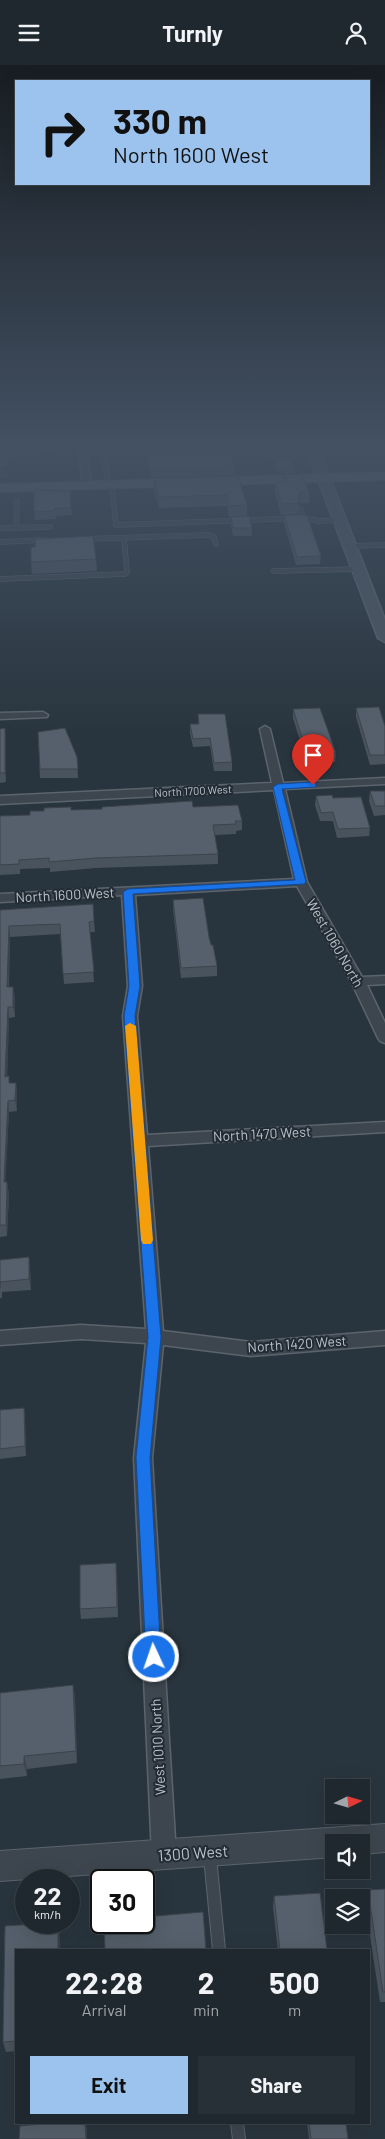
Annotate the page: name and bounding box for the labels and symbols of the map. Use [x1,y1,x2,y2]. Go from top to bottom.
pin [292,734,334,785]
street label: North 1700 West [154,782,232,799]
street label: North 1600 West [15,883,115,906]
street label: West 1060 North [303,895,368,990]
street label: North 1470 West [213,1122,311,1145]
street label: North 1420 West [247,1332,347,1355]
position arrow [127,1630,179,1682]
street label: West 1010 North [146,1698,169,1796]
north arrow [325,1779,370,1824]
street label: 1300 West [157,1841,229,1864]
speed limit sign: 30 [90,1869,155,1934]

